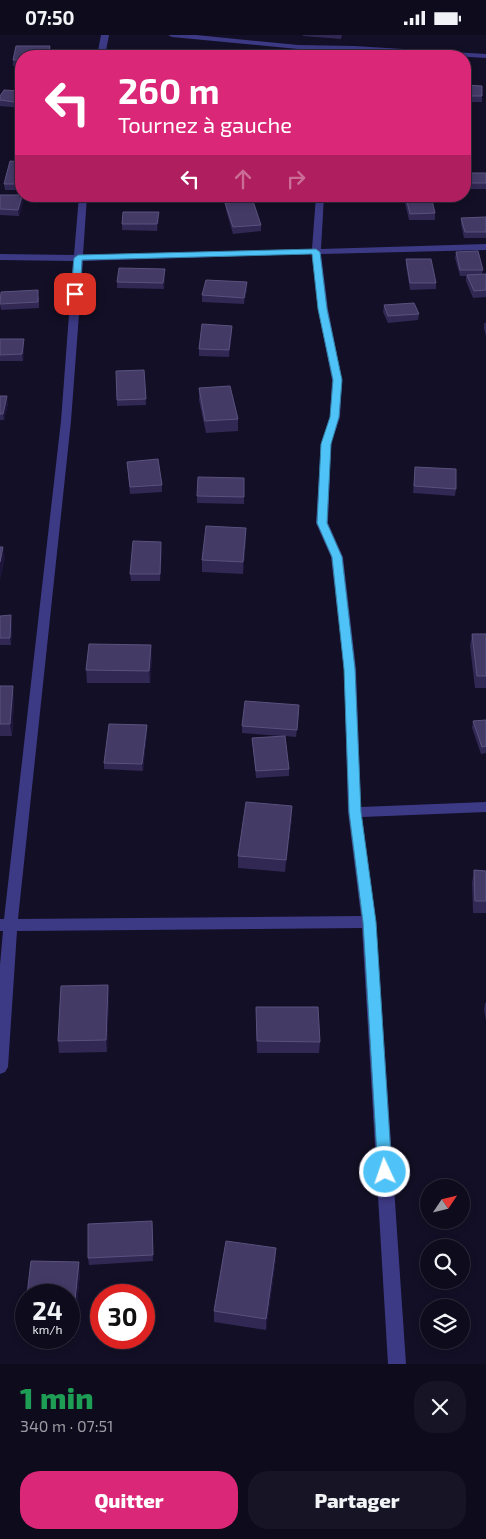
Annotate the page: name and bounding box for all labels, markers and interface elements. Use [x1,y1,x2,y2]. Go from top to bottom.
text: 07:50 [25,6,74,29]
text: 260 m [118,69,219,111]
icon: left [35,70,100,135]
text: Tournez à gauche [118,111,292,137]
icon: left [176,165,204,193]
icon: ahead [229,165,257,193]
icon: right [282,165,310,193]
pin [54,273,96,315]
icon: arrive [61,280,89,308]
position arrow [358,1145,410,1197]
north arrow [420,1179,470,1229]
map controls [420,1179,470,1349]
button: search [420,1239,470,1289]
speed limit sign: 30 [90,1284,155,1349]
text: 24 [32,1295,63,1325]
button: layers [420,1299,470,1349]
text: km/h [33,1322,62,1336]
text: 1 min [20,1379,94,1415]
button: close [414,1381,466,1433]
text: 340 m · 07:51 [20,1416,113,1435]
button: Quitter [20,1471,238,1529]
button: Partager [248,1471,466,1529]

